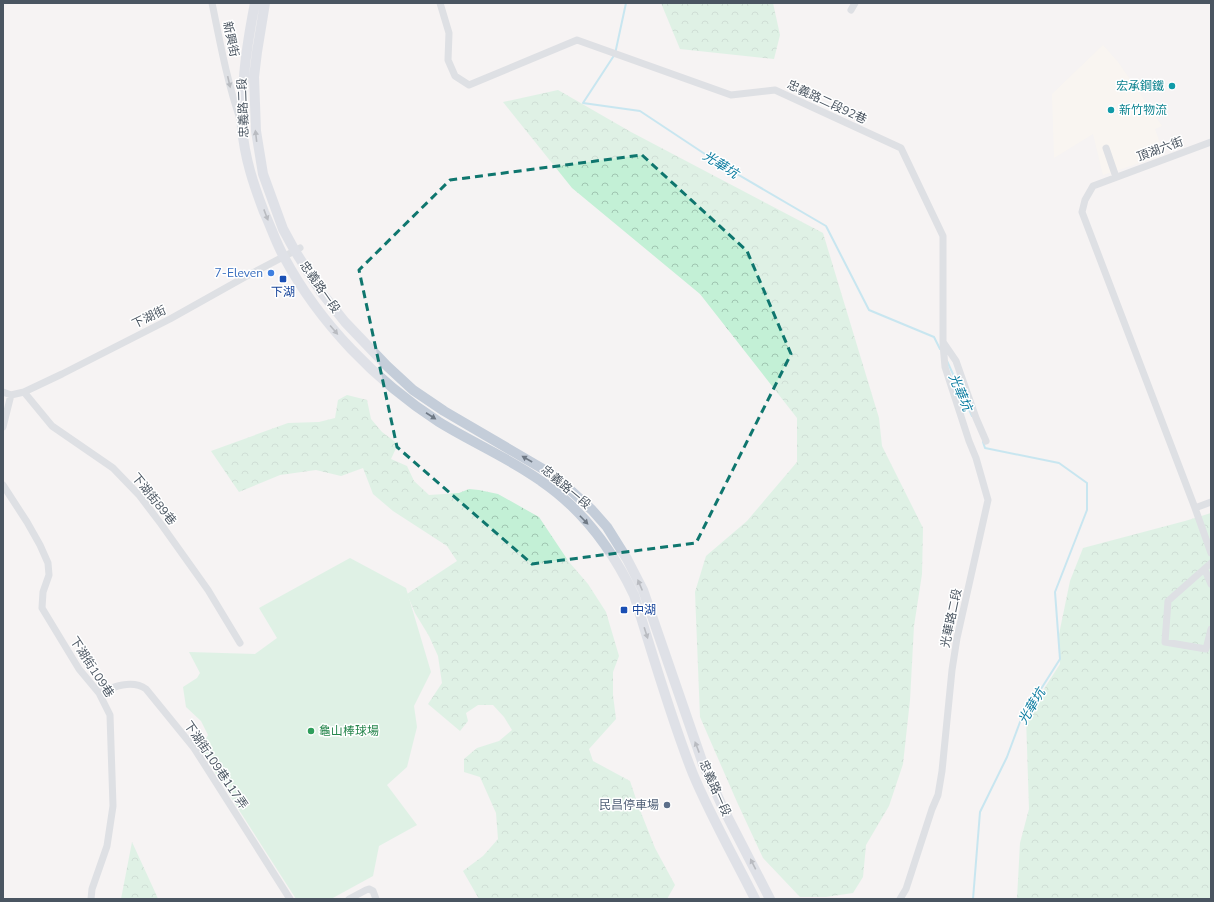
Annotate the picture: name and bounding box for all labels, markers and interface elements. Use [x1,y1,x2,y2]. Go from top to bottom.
street label: 新興街 [219,20,243,58]
one-way arrow [226,76,232,88]
street label: 忠義路二段92巷 [784,76,870,128]
street label: 忠義路二段 [234,78,252,138]
place label: 宏承鋼鐵 [1116,78,1164,94]
marker: 宏承鋼鐵 [1167,81,1177,91]
place label: 新竹物流 [1119,102,1167,118]
marker: 新竹物流 [1106,105,1116,115]
one-way arrow [253,130,259,142]
street label: 頂湖六街 [1135,133,1185,165]
water label: 光華坑 [699,147,743,184]
one-way arrow [263,210,269,222]
street label: 忠義路一段 [296,258,344,316]
place label: 7-Eleven [215,265,263,281]
marker: 7-Eleven [266,268,276,278]
marker: 下湖 [278,274,288,284]
place label: 下湖 [271,284,295,300]
street label: 下湖街 [129,302,169,332]
one-way arrow [330,325,339,335]
water label: 光華坑 [944,371,977,416]
one-way arrow [426,412,436,420]
one-way arrow [521,455,533,462]
street label: 忠義路一段 [538,462,594,512]
street label: 下湖街89巷 [128,470,180,528]
one-way arrow [580,515,589,525]
one-way arrow [637,579,643,590]
street label: 光華路二段 [937,587,965,649]
place label: 中湖 [632,602,656,618]
marker: 中湖 [619,605,629,615]
one-way arrow [643,627,649,639]
street label: 下湖街109巷 [66,633,118,701]
water label: 光華坑 [1014,683,1051,728]
street label: 下湖街109巷117弄 [181,718,251,812]
place label: 龜山棒球場 [319,723,379,739]
marker: 龜山棒球場 [306,726,316,736]
one-way arrow [694,740,700,752]
street label: 忠義路一段 [695,757,735,819]
place label: 民昌停車場 [599,797,659,813]
marker: 民昌停車場 [662,800,672,810]
one-way arrow [750,858,756,870]

